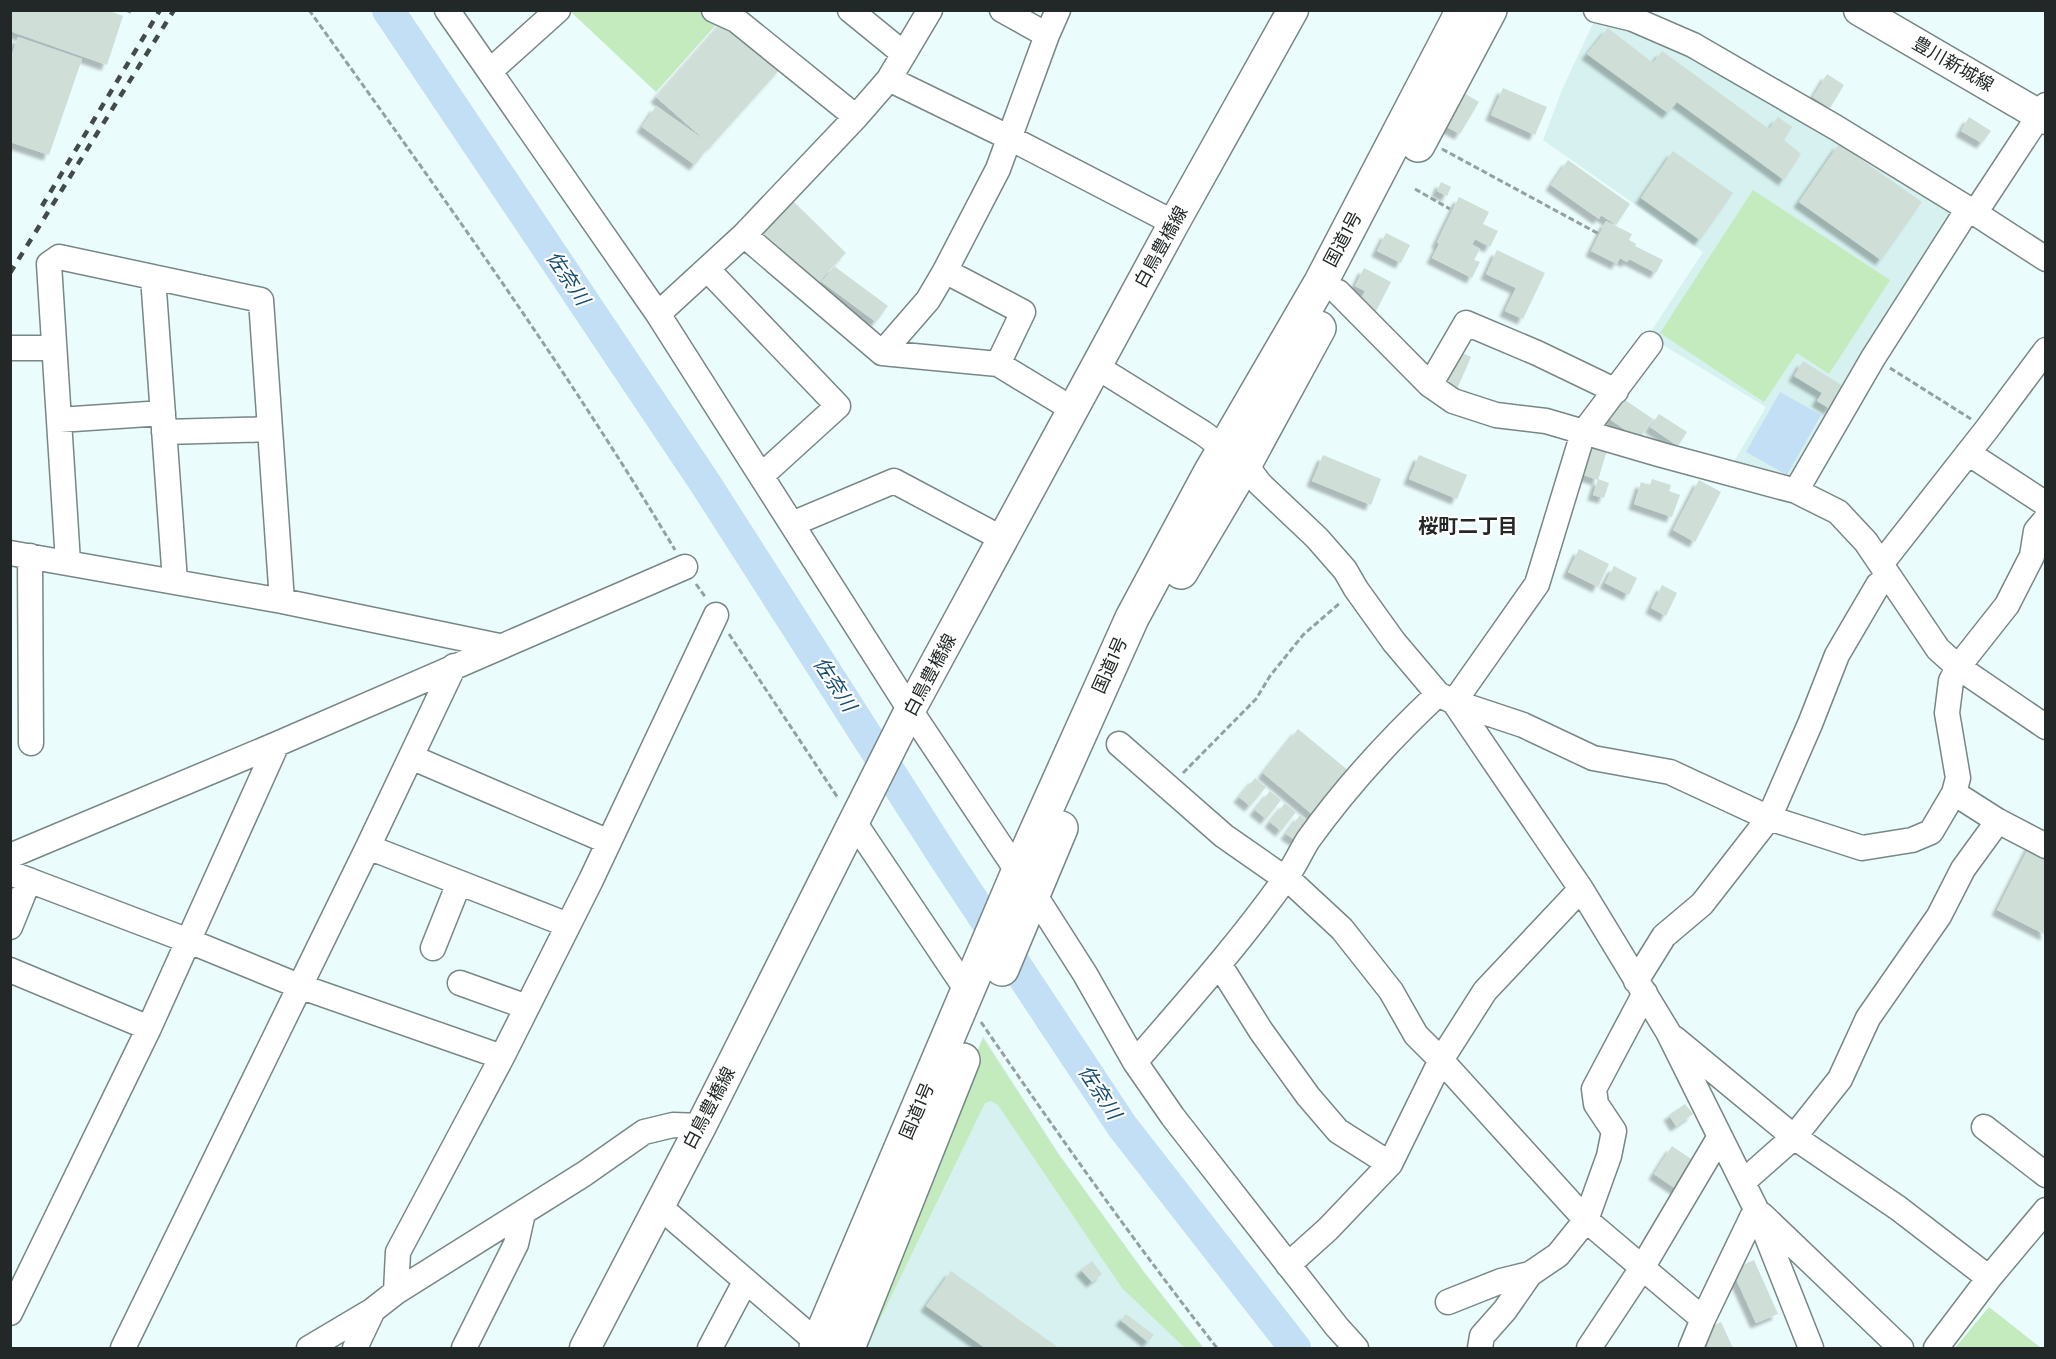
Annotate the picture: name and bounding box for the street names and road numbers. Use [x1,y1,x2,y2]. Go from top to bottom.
street label: 豊川新城線 [1908,31,1998,97]
street label: 白鳥豊橋線 [1129,202,1193,292]
street label: 国道1号 [1318,207,1368,271]
street label: 白鳥豊橋線 [898,630,962,720]
street label: 国道1号 [1087,633,1133,697]
street label: 白鳥豊橋線 [677,1063,741,1153]
street label: 国道1号 [894,1079,940,1143]

